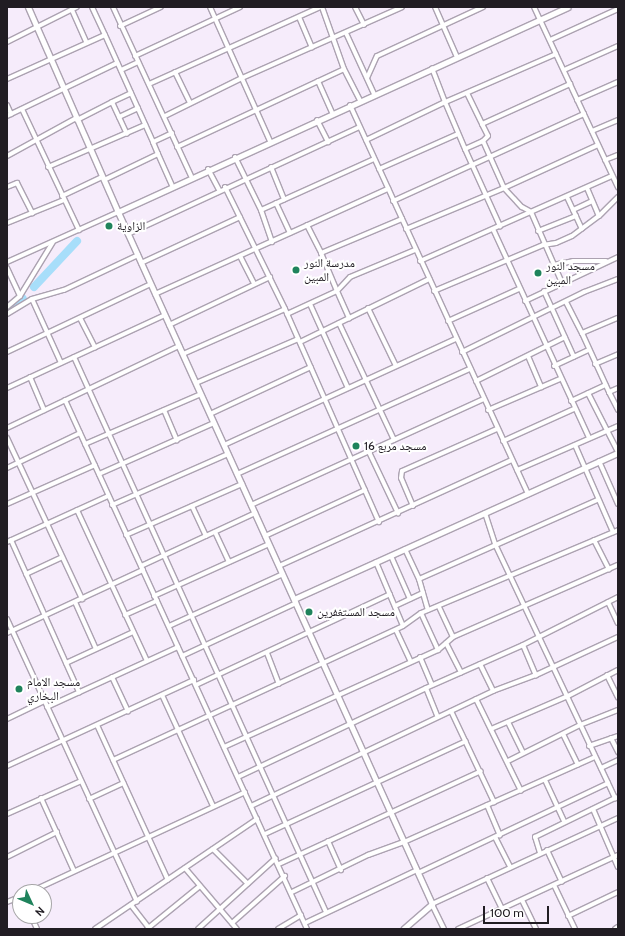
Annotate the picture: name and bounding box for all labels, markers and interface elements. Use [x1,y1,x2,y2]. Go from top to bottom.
place label: الزاوية [117,219,145,233]
marker: الزاوية [104,221,114,231]
place label: مدرسة النور المبين [304,256,355,284]
place label: مسجد النور المبين [546,259,595,287]
marker: مدرسة النور المبين [291,265,301,275]
marker: مسجد النور المبين [533,268,543,278]
place label: مسجد مربع 16 [364,439,427,453]
marker: مسجد مربع 16 [351,441,361,451]
place label: مسجد المستغفرين [317,605,395,619]
marker: مسجد المستغفرين [304,607,314,617]
place label: مسجد الامام البخاري [27,675,80,703]
marker: مسجد الامام البخاري [14,684,24,694]
north arrow [12,884,52,924]
scale bar [485,898,551,924]
text: N [32,904,48,919]
text: 100 m [490,905,524,920]

